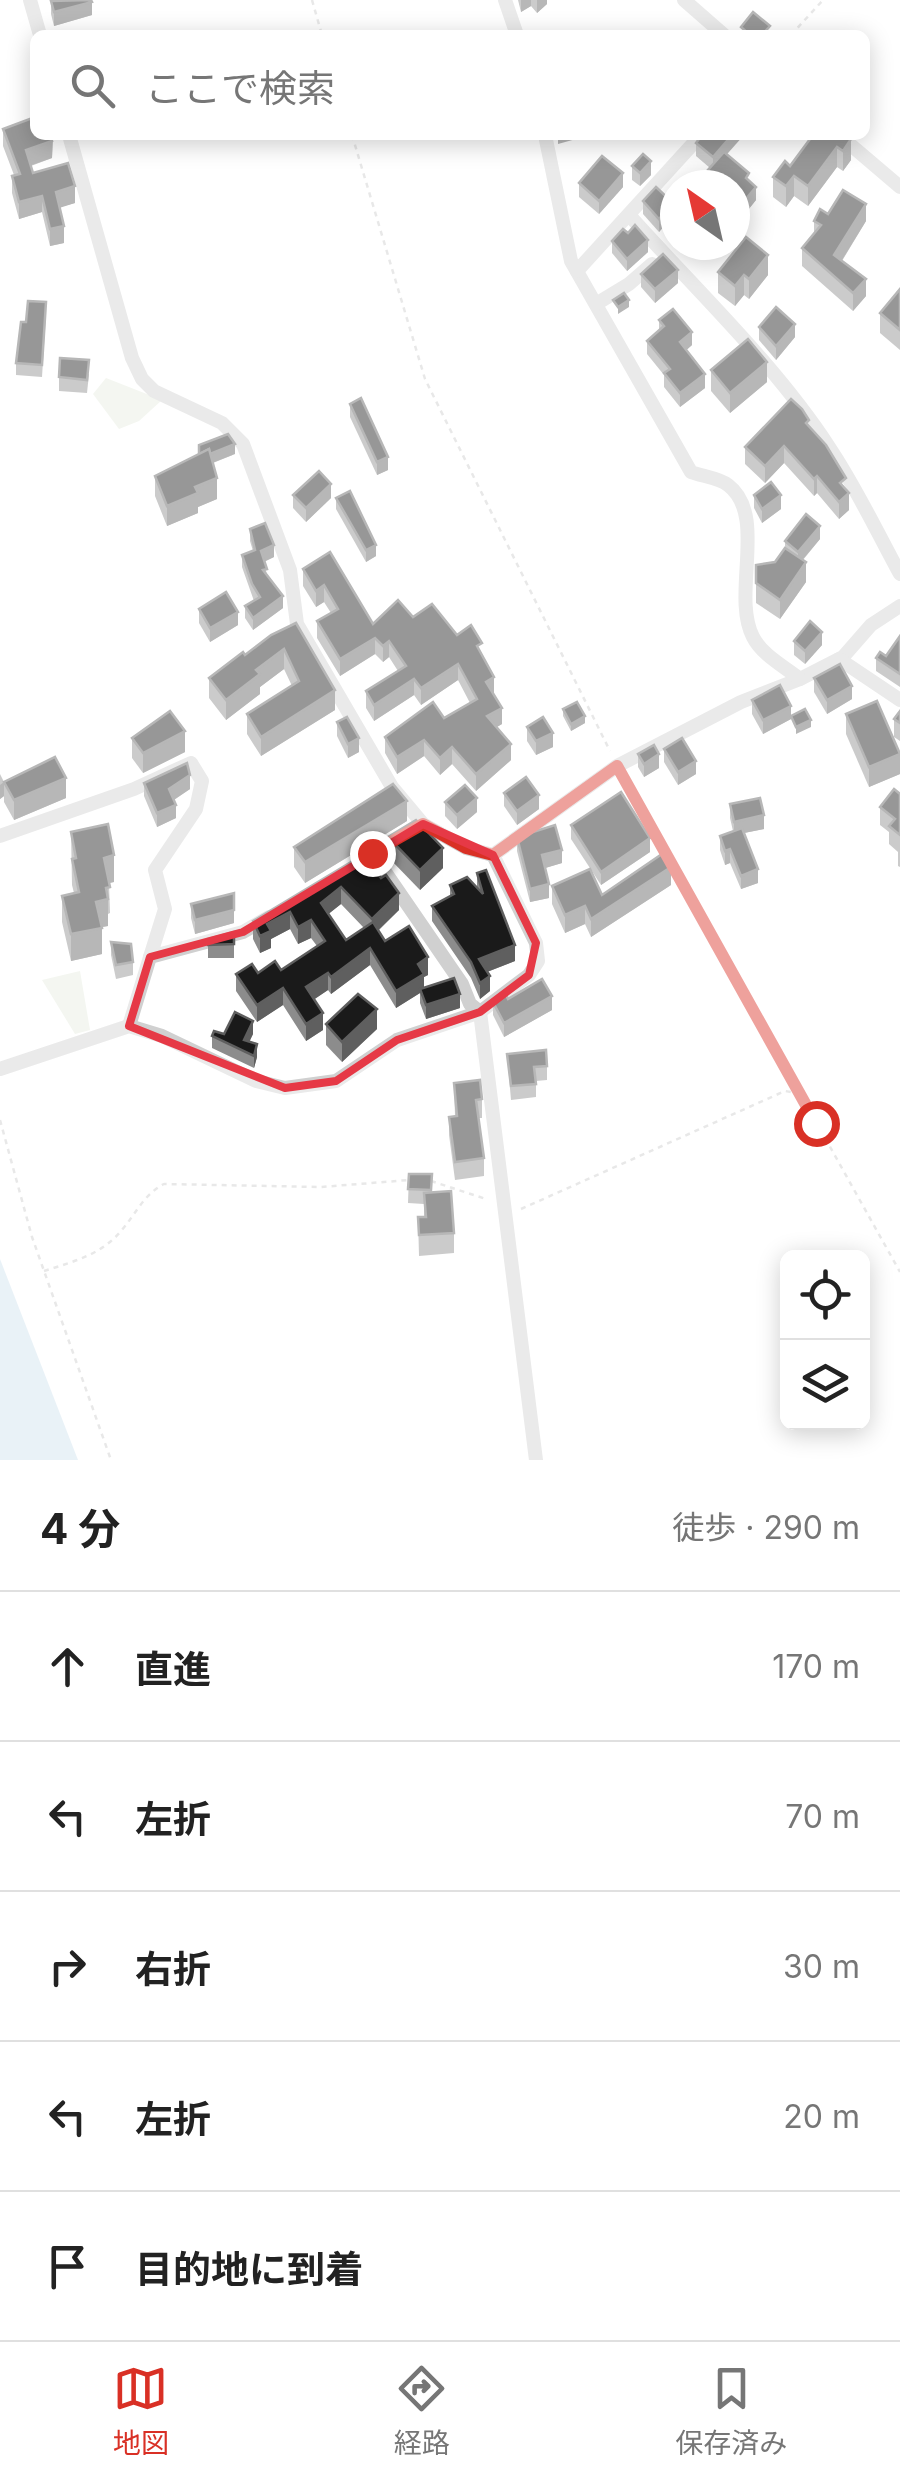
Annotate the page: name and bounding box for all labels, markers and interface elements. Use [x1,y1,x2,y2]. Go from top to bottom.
search box [30,30,870,140]
icon: search [65,58,120,113]
text: ここで検索 [145,65,335,111]
north arrow [660,170,750,260]
route end [350,831,396,877]
route start [794,1101,840,1147]
map controls [780,1250,870,1430]
button: locate [780,1250,870,1340]
button: layers [780,1340,870,1430]
text: 4 分 [40,1503,120,1554]
text: 徒歩 · 290 m [672,1508,860,1547]
icon: ahead [40,1639,95,1694]
text: 直進 [135,1646,211,1692]
text: 170 m [772,1647,860,1686]
icon: left [40,1789,95,1844]
text: 左折 [135,1796,211,1842]
text: 70 m [785,1797,860,1836]
icon: right [40,1939,95,1994]
text: 右折 [135,1946,211,1992]
text: 30 m [783,1947,860,1986]
icon: left [40,2089,95,2144]
text: 左折 [135,2096,211,2142]
text: 20 m [783,2097,860,2136]
icon: arrive [40,2239,95,2294]
text: 目的地に到着 [135,2246,363,2292]
tab: 地図 [113,2361,169,2461]
tab: 経路 [394,2361,450,2461]
tab: 保存済み [675,2361,787,2461]

